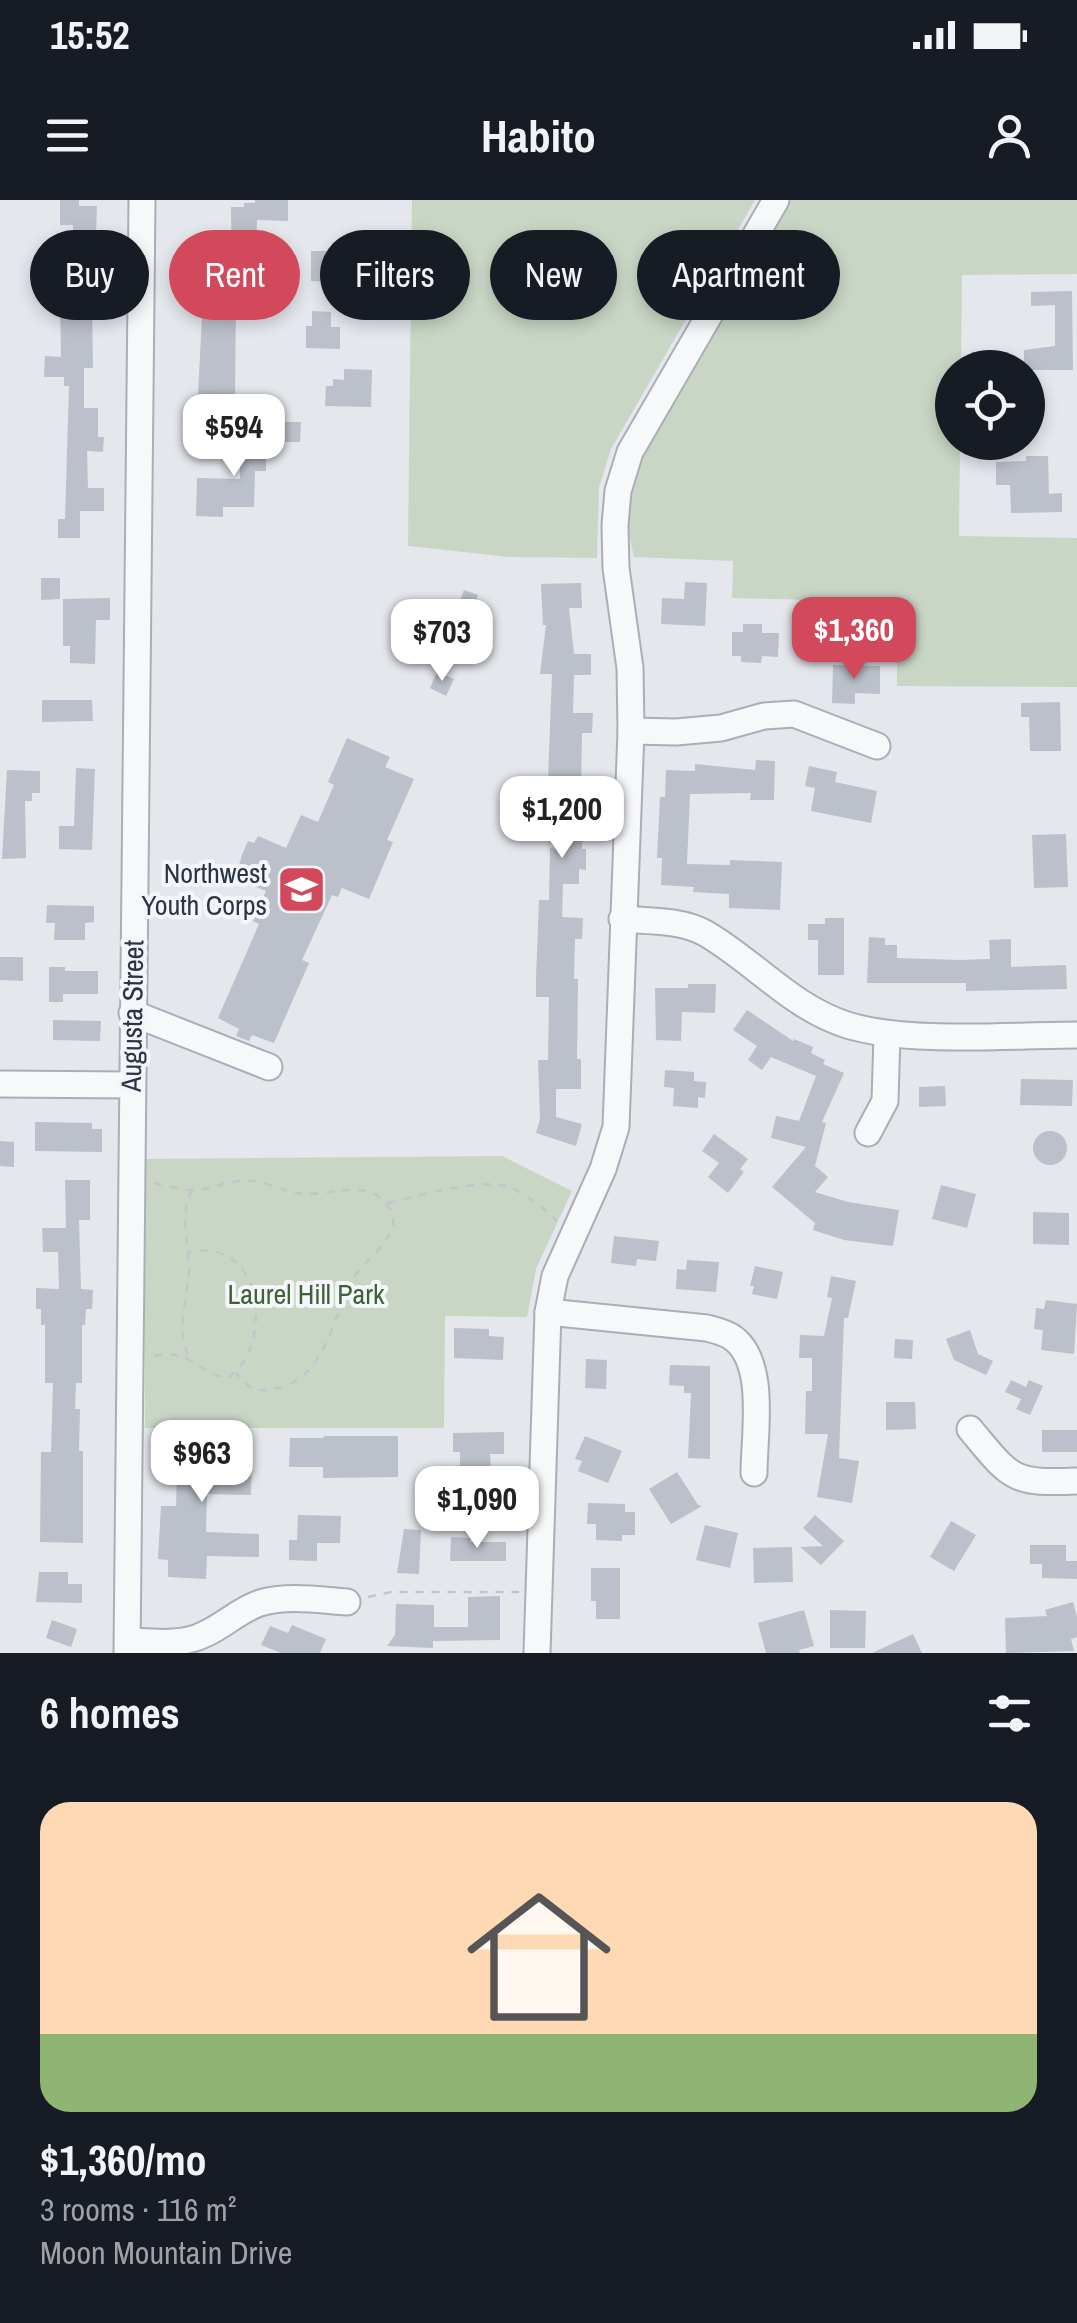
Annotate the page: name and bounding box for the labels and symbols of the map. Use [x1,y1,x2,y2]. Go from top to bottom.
pin: $594 [175,394,293,479]
pin: $1,360 [773,597,935,682]
pin: $703 [383,599,501,684]
pin: $1,200 [481,776,643,861]
place label: Northwest Youth Corps [141,854,267,924]
school or university icon: Northwest Youth Corps [276,863,328,915]
street label: Augusta Street [112,940,152,1093]
park label: Laurel Hill Park [228,1275,385,1313]
pin: $963 [143,1420,261,1505]
pin: $1,090 [396,1466,558,1551]

